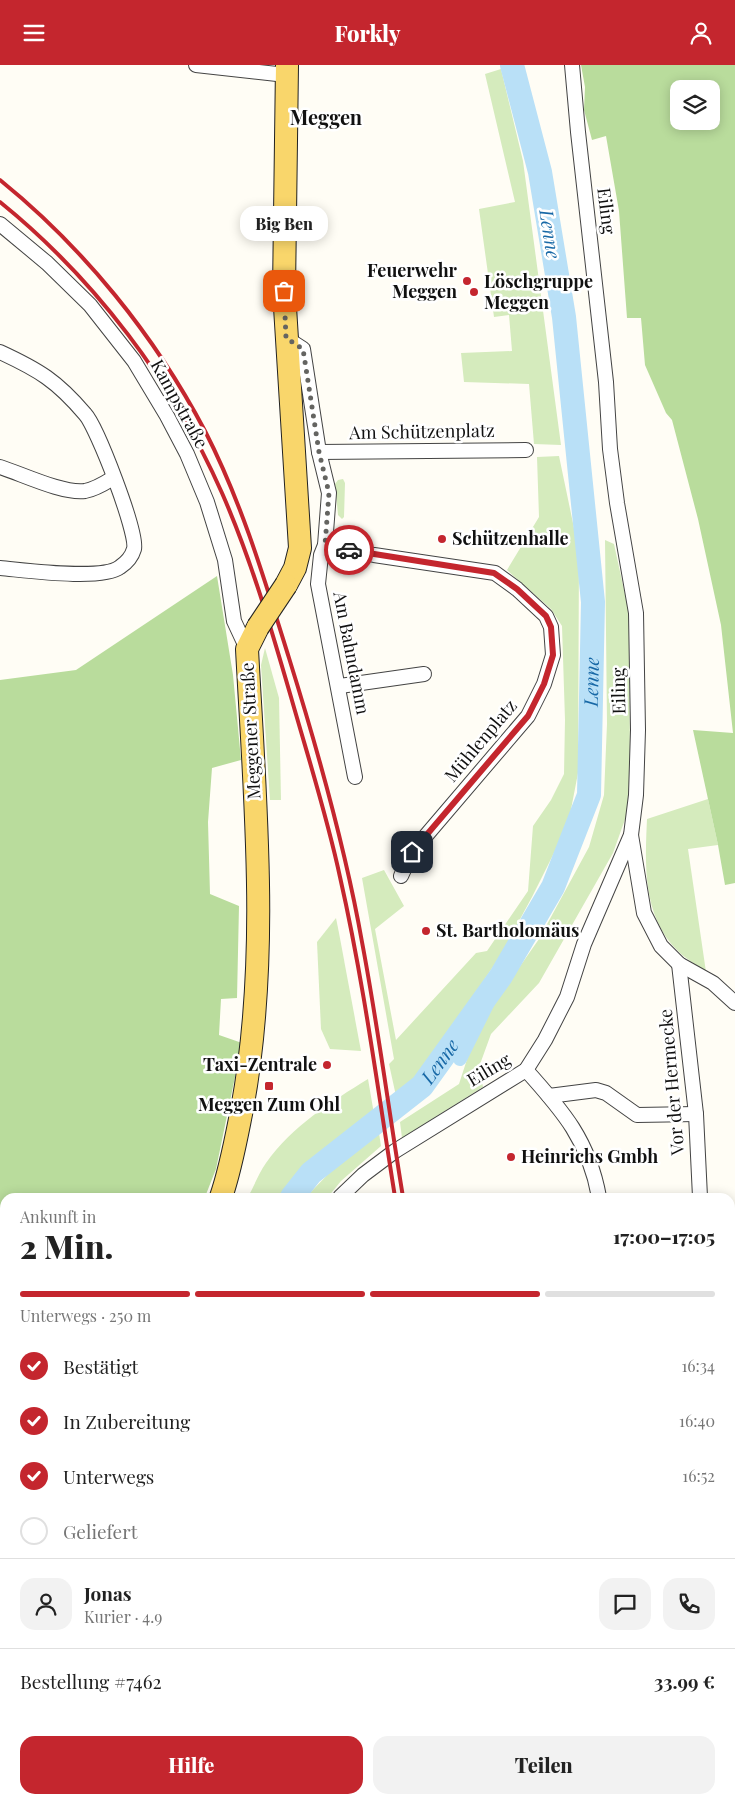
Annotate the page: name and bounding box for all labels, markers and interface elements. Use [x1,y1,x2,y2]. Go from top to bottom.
text: Forkly [334,18,401,48]
icon: menu [20,19,48,47]
icon: person [687,19,715,47]
map controls [670,80,720,130]
button: layers [670,80,720,130]
district label: Meggen [290,103,363,130]
street label: Eiling [592,186,622,236]
callout: Big Ben [240,206,328,241]
water label: Lenne [534,206,568,260]
text: Big Ben [255,213,313,234]
place label: Feuerwehr Meggen [367,258,458,303]
place label: Löschgruppe Meggen [484,269,593,314]
pin [263,270,305,312]
marker: Feuerwehr Meggen [461,275,473,287]
icon: bag [270,277,298,305]
marker: Löschgruppe Meggen [468,286,480,298]
street label: Kampstraße [146,355,214,452]
street label: Am Schützenplatz [348,418,495,444]
courier [324,525,374,575]
place label: Schützenhalle [452,526,569,550]
marker: Schützenhalle [436,533,448,545]
icon: car [335,536,363,564]
street label: Am Bahndamm [328,588,376,716]
water label: Lenne [577,657,604,708]
street label: Meggener Straße [234,662,266,800]
street label: Eiling [606,667,630,715]
street label: Mühlenplatz [439,694,522,787]
pin [391,831,433,873]
icon: home [398,838,426,866]
place label: St. Bartholomäus [436,918,579,942]
marker: St. Bartholomäus [420,925,432,937]
street label: Vor der Hermecke [653,1008,689,1157]
water label: Lenne [413,1033,464,1089]
street label: Eiling [462,1047,515,1091]
place label: Taxi-Zentrale [203,1052,317,1076]
marker: Taxi-Zentrale [321,1059,333,1071]
marker: Meggen Zum Ohl [263,1080,275,1092]
place label: Meggen Zum Ohl [198,1092,340,1116]
place label: Heinrichs Gmbh [521,1144,658,1168]
marker: Heinrichs Gmbh [505,1151,517,1163]
text: Ankunft in [20,1206,96,1227]
text: 17:00–17:05 [613,1223,715,1249]
text: 2 Min. [20,1224,113,1267]
text: Unterwegs · 250 m [20,1305,151,1326]
icon: check [20,1352,48,1380]
text: Bestätigt [63,1353,138,1379]
text: 16:34 [681,1355,715,1376]
icon: check [20,1407,48,1435]
text: In Zubereitung [63,1408,190,1434]
text: 16:40 [679,1410,715,1431]
icon: check [20,1462,48,1490]
text: Unterwegs [63,1463,154,1489]
text: 16:52 [682,1465,715,1486]
text: Geliefert [63,1518,137,1544]
button: person [20,1578,72,1630]
button: chat [599,1578,651,1630]
button: phone [663,1578,715,1630]
text: Jonas [84,1580,132,1606]
text: Kurier · 4.9 [84,1606,162,1627]
text: Bestellung #7462 [20,1668,162,1694]
text: 33.99 € [654,1668,715,1694]
button: Hilfe [20,1736,363,1794]
button: Teilen [373,1736,715,1794]

